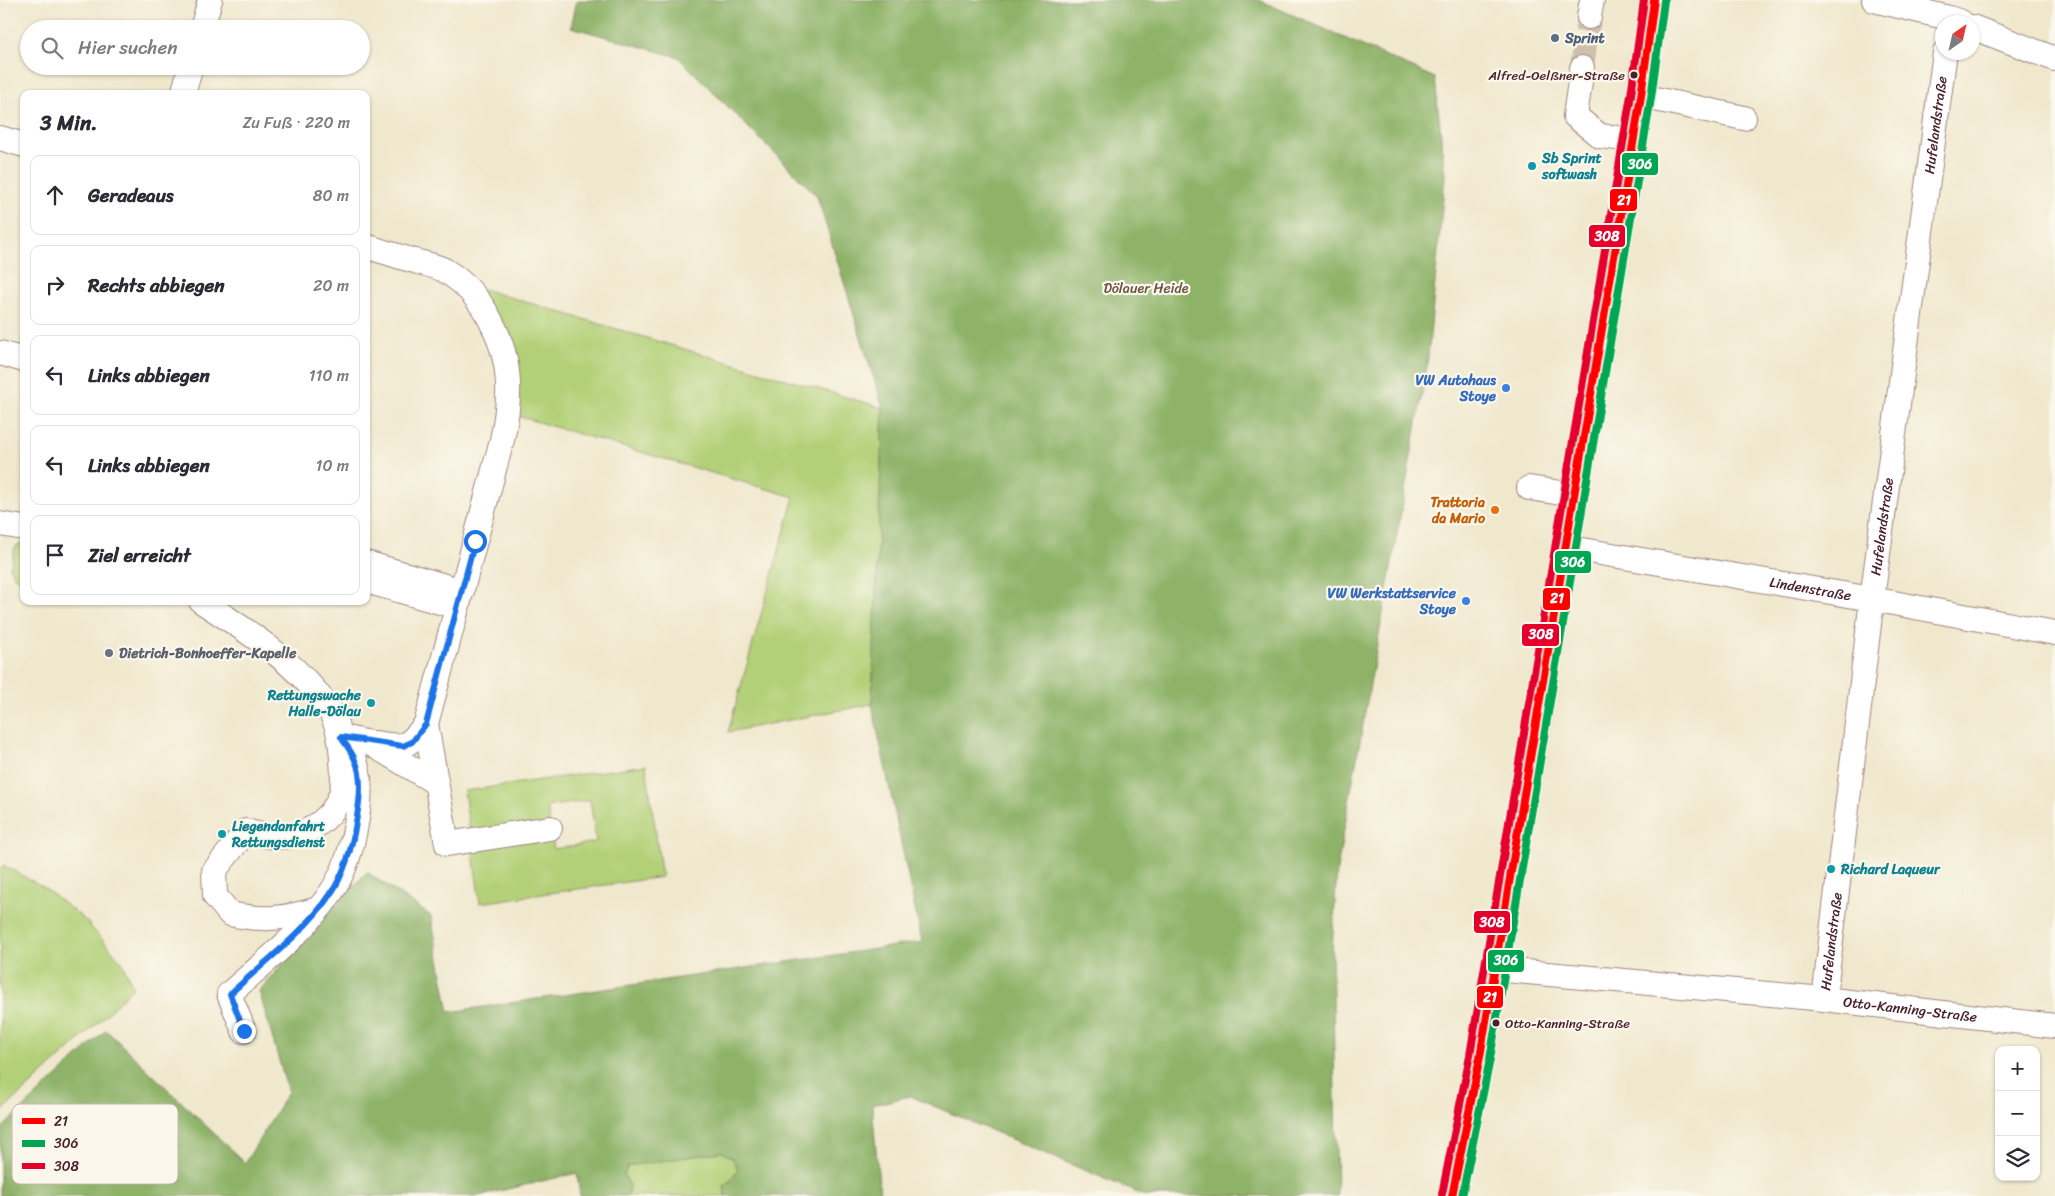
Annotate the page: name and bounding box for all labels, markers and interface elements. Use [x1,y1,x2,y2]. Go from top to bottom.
north arrow [1935,15,1980,60]
search box [20,20,370,75]
place label: Sprint [1564,26,1605,51]
text: Hier suchen [78,31,178,64]
marker: Sprint [1549,32,1561,44]
icon: search [38,34,66,62]
place label: Alfred-Oelßner-Straße [1487,64,1625,87]
marker: Alfred-Oelßner-Straße [1629,70,1639,80]
street label: Hufelandstraße [1916,75,1954,176]
text: 3 Min. [40,104,98,142]
text: Zu Fuß · 220 m [243,108,350,137]
place label: Sb Sprint softwash [1541,146,1602,187]
line badge: 306 [1621,152,1659,176]
text: 306 [1627,152,1652,177]
marker: Sb Sprint softwash [1526,160,1538,172]
text: Geradeaus [88,179,174,212]
icon: ahead [41,181,69,209]
text: 80 m [313,181,349,210]
line badge: 21 [1609,188,1638,212]
text: 21 [1616,188,1631,213]
line badge: 308 [1588,224,1626,248]
text: 308 [1594,224,1620,249]
text: Rechts abbiegen [88,269,225,302]
icon: right [41,271,69,299]
text: 20 m [313,271,349,300]
park label: Dölauer Heide [1103,276,1189,301]
text: Links abbiegen [88,359,210,392]
icon: left [41,361,69,389]
text: 110 m [309,361,349,390]
place label: VW Autohaus Stoye [1416,368,1497,409]
marker: VW Autohaus Stoye [1500,382,1512,394]
text: Links abbiegen [88,449,210,482]
icon: left [41,451,69,479]
text: 10 m [316,451,349,480]
street label: Hufelandstraße [1863,476,1901,577]
place label: Trattoria da Mario [1430,490,1486,531]
marker: Trattoria da Mario [1489,504,1501,516]
route start [464,530,487,553]
text: Ziel erreicht [88,539,191,572]
icon: arrive [41,541,69,569]
line badge: 306 [1554,550,1592,574]
text: 306 [1560,550,1585,575]
street label: Lindenstraße [1768,569,1853,608]
place label: VW Werkstattservice Stoye [1328,581,1457,622]
text: 21 [1549,586,1564,611]
line badge: 21 [1542,587,1571,611]
marker: VW Werkstattservice Stoye [1460,595,1472,607]
text: 308 [1528,622,1554,647]
line badge: 308 [1521,623,1560,647]
place label: Dietrich-Bonhoeffer-Kapelle [119,641,297,666]
marker: Dietrich-Bonhoeffer-Kapelle [103,647,115,659]
place label: Rettungswache Halle-Dölau [267,683,362,724]
marker: Rettungswache Halle-Dölau [365,697,377,709]
place label: Liegendanfahrt Rettungsdienst [231,814,326,855]
marker: Liegendanfahrt Rettungsdienst [216,828,228,840]
place label: Richard Laqueur [1840,857,1941,882]
marker: Richard Laqueur [1825,863,1837,875]
street label: Hufelandstraße [1813,891,1849,992]
line badge: 308 [1473,910,1511,934]
text: 308 [1479,910,1505,935]
text: 306 [1493,948,1518,973]
line badge: 306 [1487,949,1525,973]
line badge: 21 [1476,985,1504,1009]
text: 21 [1482,985,1497,1010]
street label: Otto-Kanning-Straße [1842,989,1978,1029]
place label: Otto-Kanning-Straße [1505,1012,1630,1035]
marker: Otto-Kanning-Straße [1491,1018,1501,1028]
route end [233,1020,256,1043]
map controls [1995,1046,2040,1181]
button: + [1995,1046,2040,1091]
button: − [1995,1091,2040,1136]
legend [12,1104,178,1184]
text: 21 [54,1109,68,1134]
text: 306 [54,1131,79,1156]
button: layers [1995,1136,2040,1181]
text: 308 [54,1154,80,1179]

